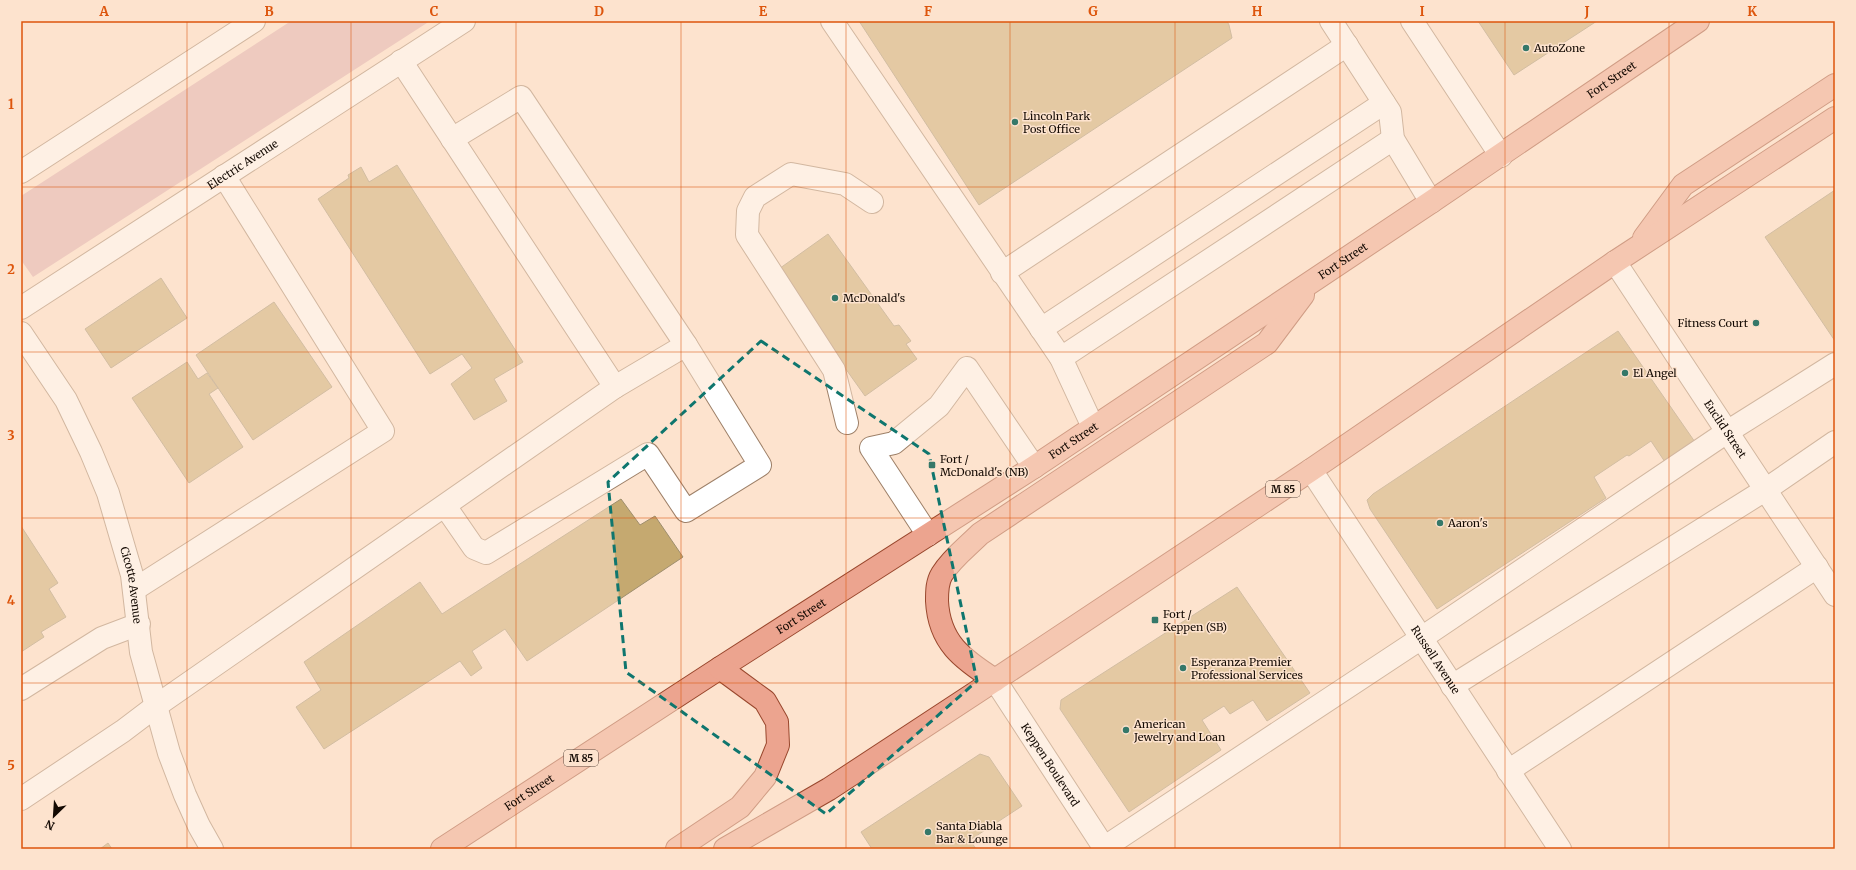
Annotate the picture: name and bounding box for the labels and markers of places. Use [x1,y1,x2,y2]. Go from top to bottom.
place label: AutoZone [1533,41,1585,55]
marker: AutoZone [1521,43,1531,53]
place label: Lincoln Park Post Office [1023,109,1090,136]
marker: Lincoln Park Post Office [1010,117,1020,127]
place label: McDonald's [843,291,905,305]
marker: McDonald's [830,293,840,303]
place label: Fitness Court [1678,316,1749,330]
marker: Fitness Court [1751,318,1761,328]
place label: El Angel [1633,366,1677,380]
marker: El Angel [1620,368,1630,378]
place label: Fort / McDonald's (NB) [940,452,1029,479]
marker: Fort / McDonald's (NB) [927,460,937,470]
place label: Aaron's [1447,516,1488,530]
marker: Aaron's [1435,518,1445,528]
place label: Fort / Keppen (SB) [1163,607,1227,634]
marker: Fort / Keppen (SB) [1150,615,1160,625]
place label: Esperanza Premier Professional Services [1191,655,1303,682]
marker: Esperanza Premier Professional Services [1178,663,1188,673]
place label: American Jewelry and Loan [1133,717,1226,744]
marker: American Jewelry and Loan [1121,725,1131,735]
place label: Santa Diabla Bar & Lounge [936,819,1008,846]
marker: Santa Diabla Bar & Lounge [923,827,933,837]

